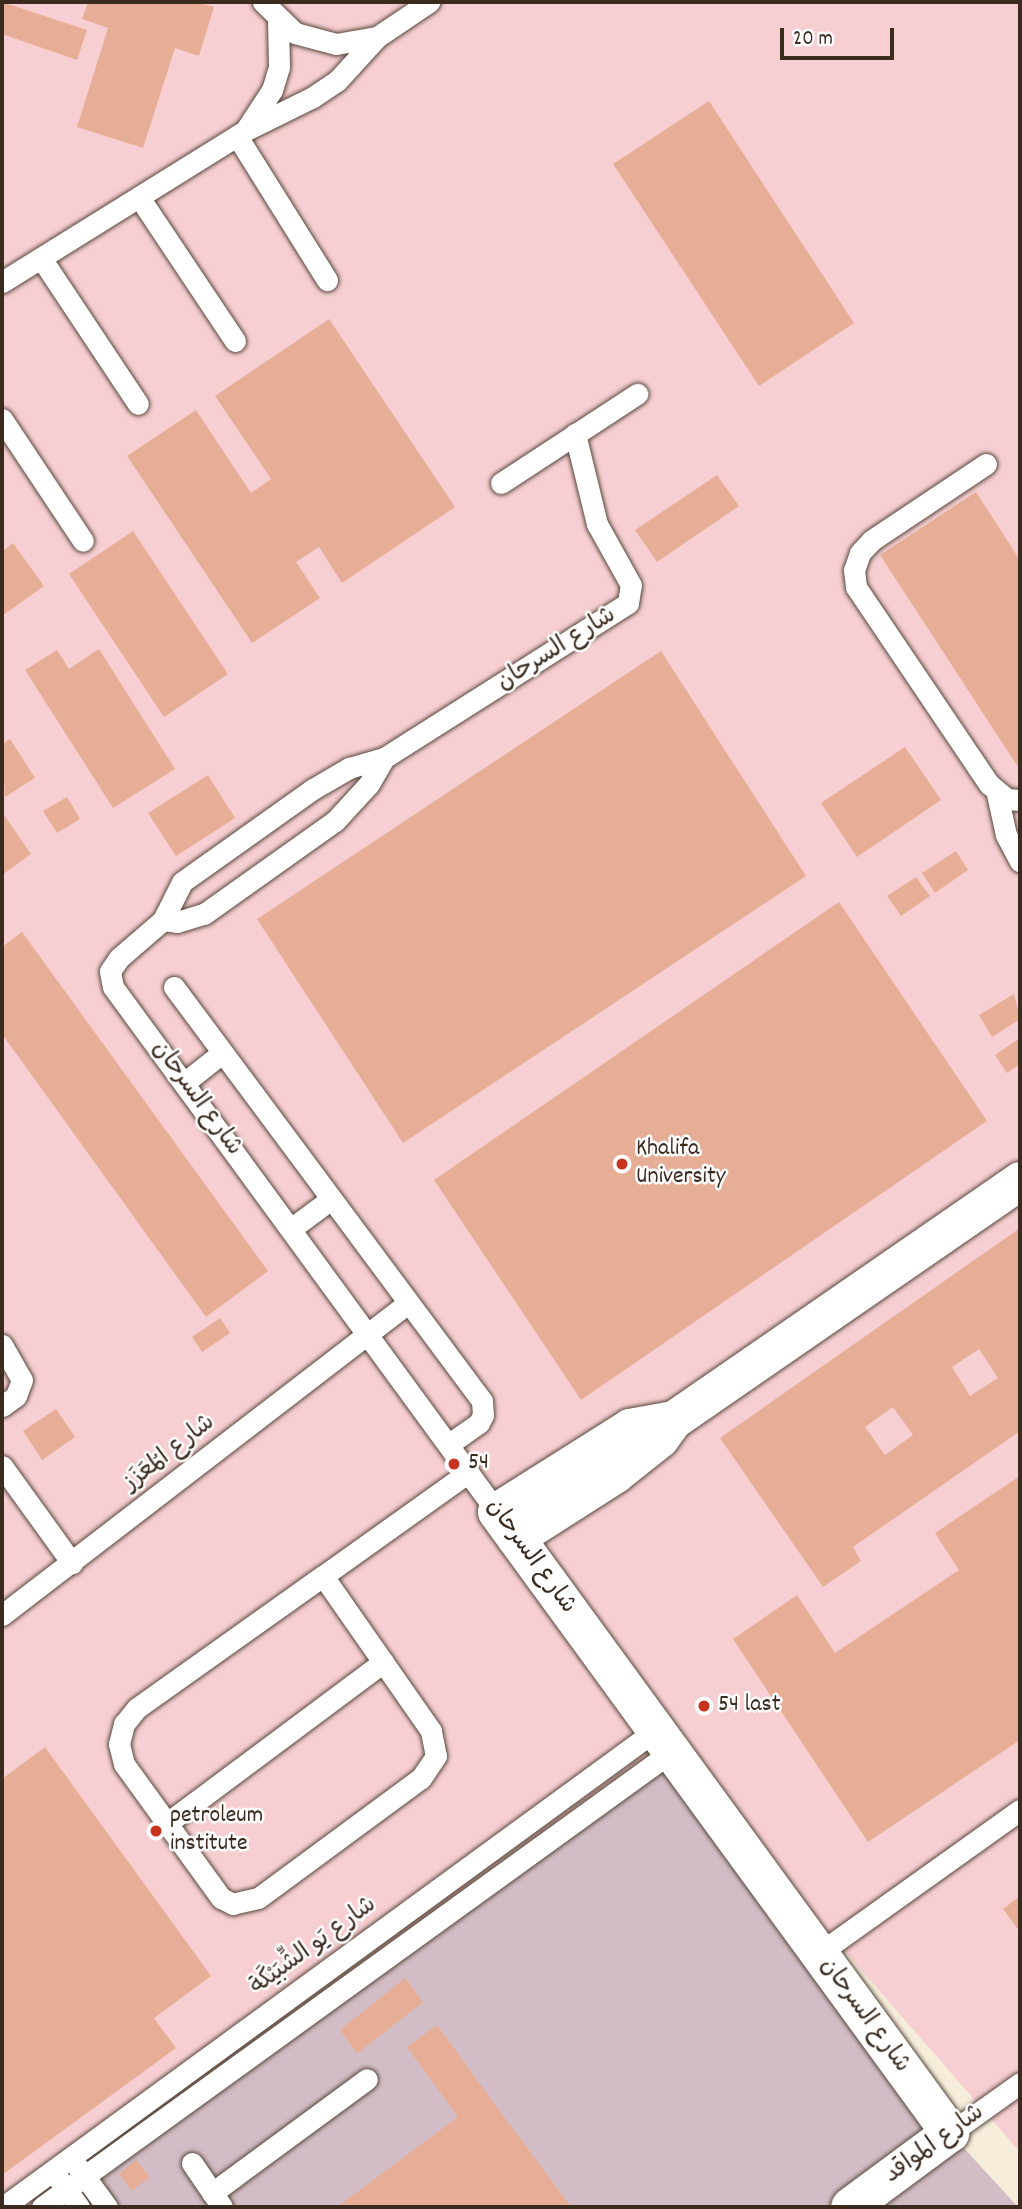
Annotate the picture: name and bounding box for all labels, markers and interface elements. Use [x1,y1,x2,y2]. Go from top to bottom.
scale bar [784,14,898,58]
text: 20 m [793,25,833,55]
street label: شارع السرحان [492,602,622,698]
street label: شارع السرحان [145,1036,247,1162]
place label: Khalifa University [636,1136,726,1192]
marker: Khalifa University [614,1156,630,1172]
street label: شارع المُعَزَز [118,1409,222,1499]
place label: 54 [468,1450,489,1478]
marker: 54 [446,1456,462,1472]
street label: شارع السرحان [479,1494,581,1620]
place label: 54 last [718,1692,780,1720]
marker: 54 last [696,1698,712,1714]
place label: petroleum institute [170,1803,263,1859]
marker: petroleum institute [148,1823,164,1839]
street label: شارع يَو الشِّبَيْكَة [245,1892,383,2002]
street label: شارع السرحان [813,1953,915,2079]
street label: شارع المواقد [879,2099,991,2191]

